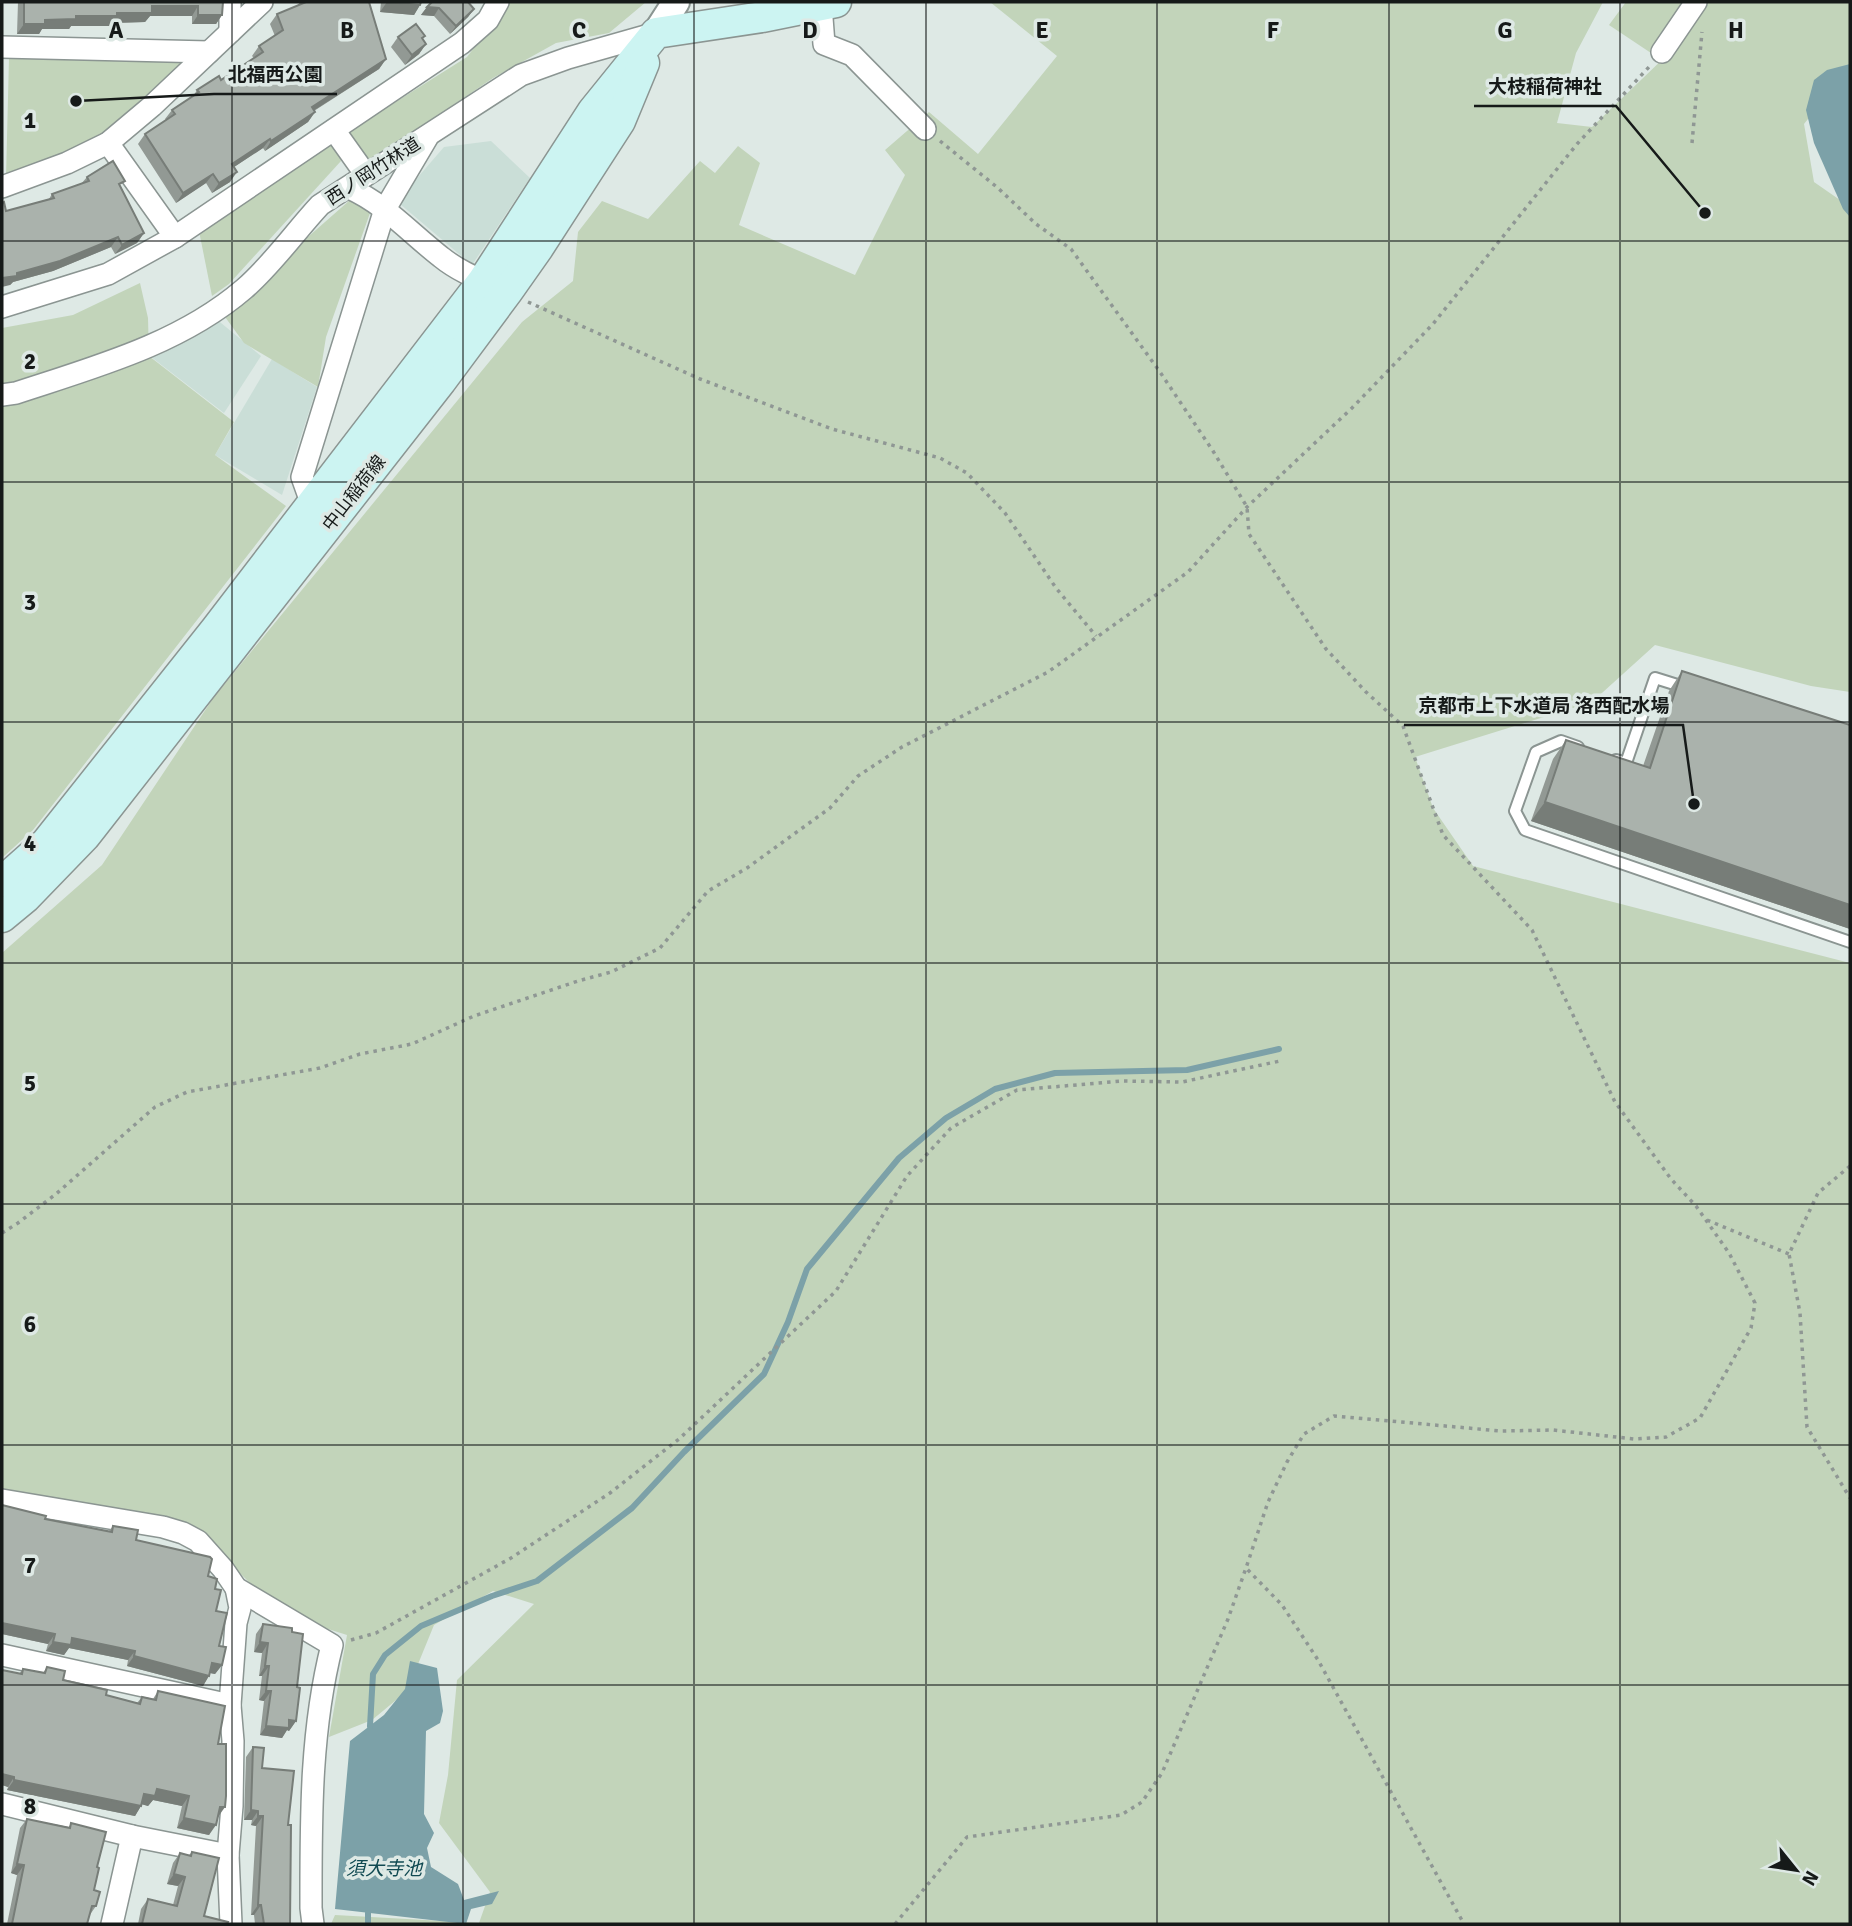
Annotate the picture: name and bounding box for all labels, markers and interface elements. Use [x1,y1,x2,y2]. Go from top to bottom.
text: A [109,16,124,45]
text: B [340,16,354,45]
text: C [572,16,586,45]
text: D [802,16,818,45]
text: E [1035,16,1049,45]
text: F [1267,16,1279,45]
text: G [1497,16,1513,45]
text: H [1728,16,1744,45]
callout: 北福西公園 [214,54,337,94]
text: 北福西公園 [227,63,323,87]
callout: 大枝稲荷神社 [1474,66,1616,106]
text: 大枝稲荷神社 [1488,75,1602,99]
text: 1 [24,106,36,135]
street label: 西ノ岡竹林道 [322,132,424,210]
text: 2 [24,347,36,376]
street label: 中山稲荷線 [318,451,390,535]
text: 3 [24,588,36,617]
callout: 京都市上下水道局 洛西配水場 [1404,685,1683,725]
text: 京都市上下水道局 洛西配水場 [1418,694,1670,718]
text: 4 [24,829,36,858]
text: 5 [24,1069,36,1098]
text: 6 [24,1310,36,1339]
text: 7 [24,1551,36,1580]
text: 8 [24,1792,36,1821]
north arrow [1761,1835,1831,1905]
water label: 須大寺池 [346,1857,424,1881]
text: N [1796,1866,1824,1890]

